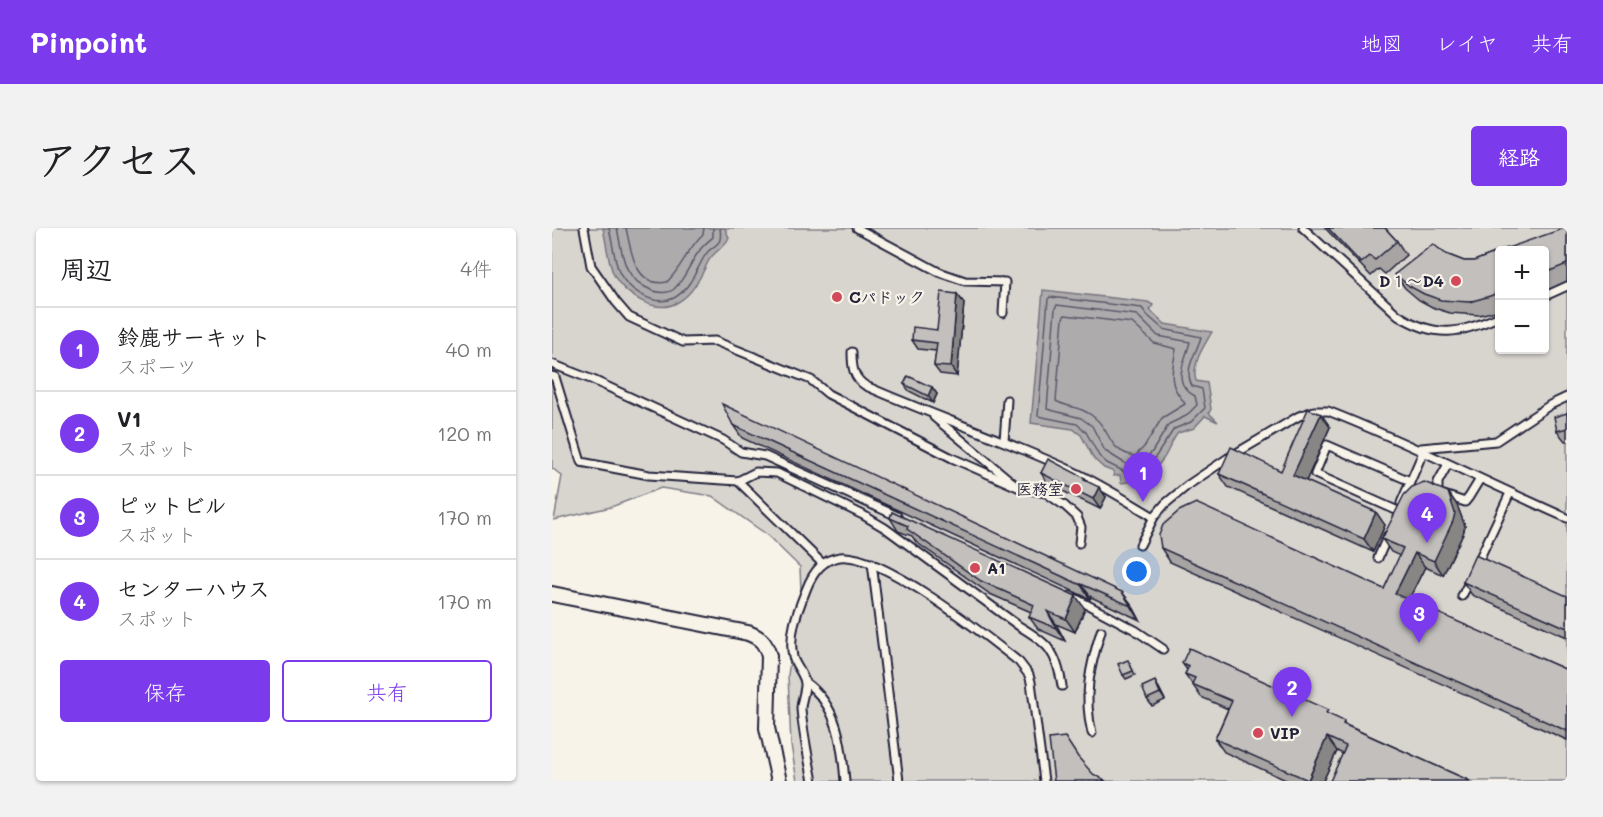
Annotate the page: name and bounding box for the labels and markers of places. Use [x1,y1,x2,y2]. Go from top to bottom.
place label: D１～D4 [1379,270,1444,291]
marker: D１～D4 [1449,274,1463,288]
place label: Cパドック [849,286,925,307]
marker: Cパドック [830,290,844,304]
pin: 1 [1124,452,1162,502]
place label: 医務室 [1016,478,1064,499]
marker: 医務室 [1069,482,1083,496]
pin: 4 [1408,494,1446,543]
place label: A1 [987,557,1005,578]
marker: A1 [968,561,982,575]
pin: 3 [1400,594,1438,643]
pin: 2 [1272,668,1312,717]
place label: VIP [1270,722,1300,743]
marker: VIP [1251,726,1265,740]

